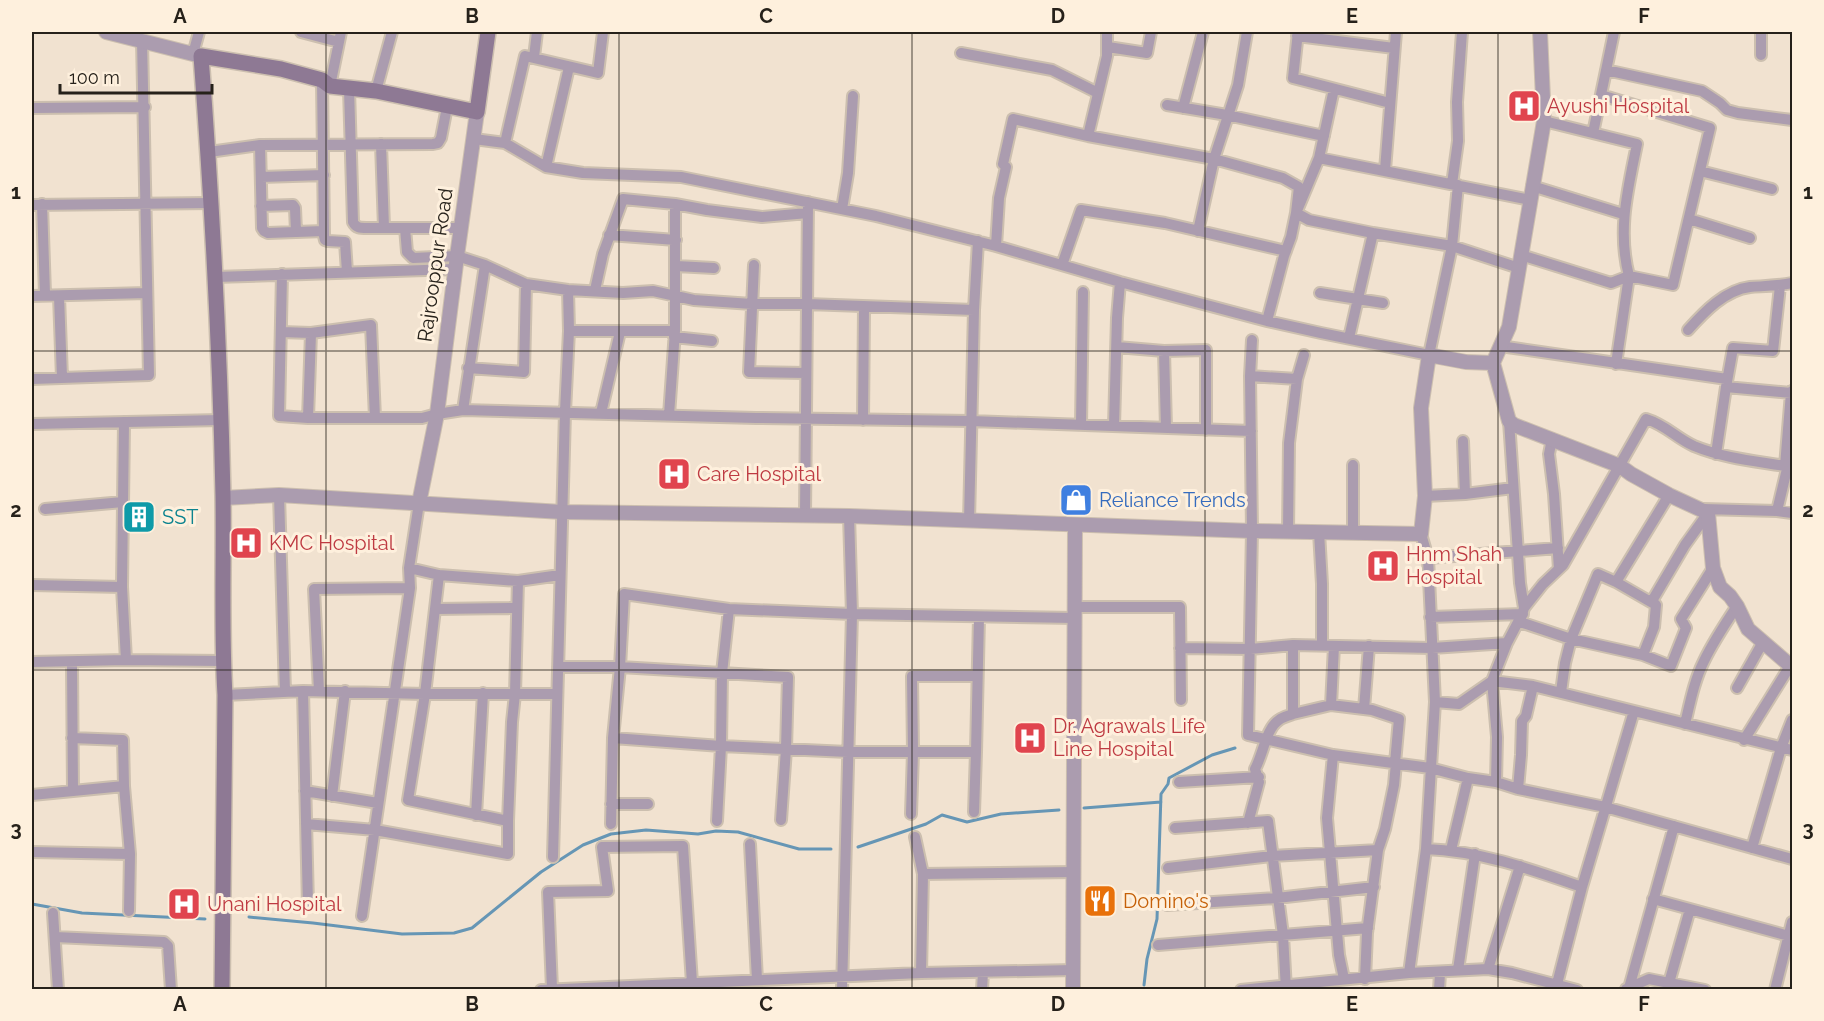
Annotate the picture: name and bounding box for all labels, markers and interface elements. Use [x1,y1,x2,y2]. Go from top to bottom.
text: A [173,4,187,28]
text: B [465,4,479,28]
text: C [759,4,773,28]
text: D [1051,4,1065,28]
text: E [1346,4,1358,28]
text: F [1638,4,1650,28]
scale bar [60,57,212,95]
text: 100 m [69,67,120,88]
hospital icon: Ayushi Hospital [1506,88,1542,124]
place label: Ayushi Hospital [1547,94,1690,118]
text: 1 [11,180,21,204]
text: 1 [1803,180,1813,204]
street label: Rajrooppur Road [412,187,458,343]
hospital icon: Care Hospital [656,456,692,492]
place label: Care Hospital [697,462,822,486]
shop icon: Reliance Trends [1058,482,1094,518]
place label: Reliance Trends [1099,488,1246,512]
text: 2 [10,498,22,522]
text: 2 [1802,498,1814,522]
building icon: SST [121,499,157,535]
place label: SST [162,505,198,529]
hospital icon: KMC Hospital [228,525,264,561]
place label: KMC Hospital [269,531,395,555]
place label: Hnm Shah Hospital [1406,542,1502,589]
hospital icon: Hnm Shah Hospital [1365,548,1401,584]
place label: Dr. Agrawals Life Line Hospital [1053,714,1205,761]
hospital icon: Dr. Agrawals Life Line Hospital [1012,720,1048,756]
text: 3 [10,817,22,841]
text: 3 [1802,817,1814,841]
restaurant icon: Domino's [1082,883,1118,919]
hospital icon: Unani Hospital [166,886,202,922]
place label: Domino's [1123,889,1209,913]
place label: Unani Hospital [207,892,342,916]
text: A [173,992,187,1016]
text: B [465,992,479,1016]
text: C [759,992,773,1016]
text: D [1051,992,1065,1016]
text: E [1346,992,1358,1016]
text: F [1638,992,1650,1016]

